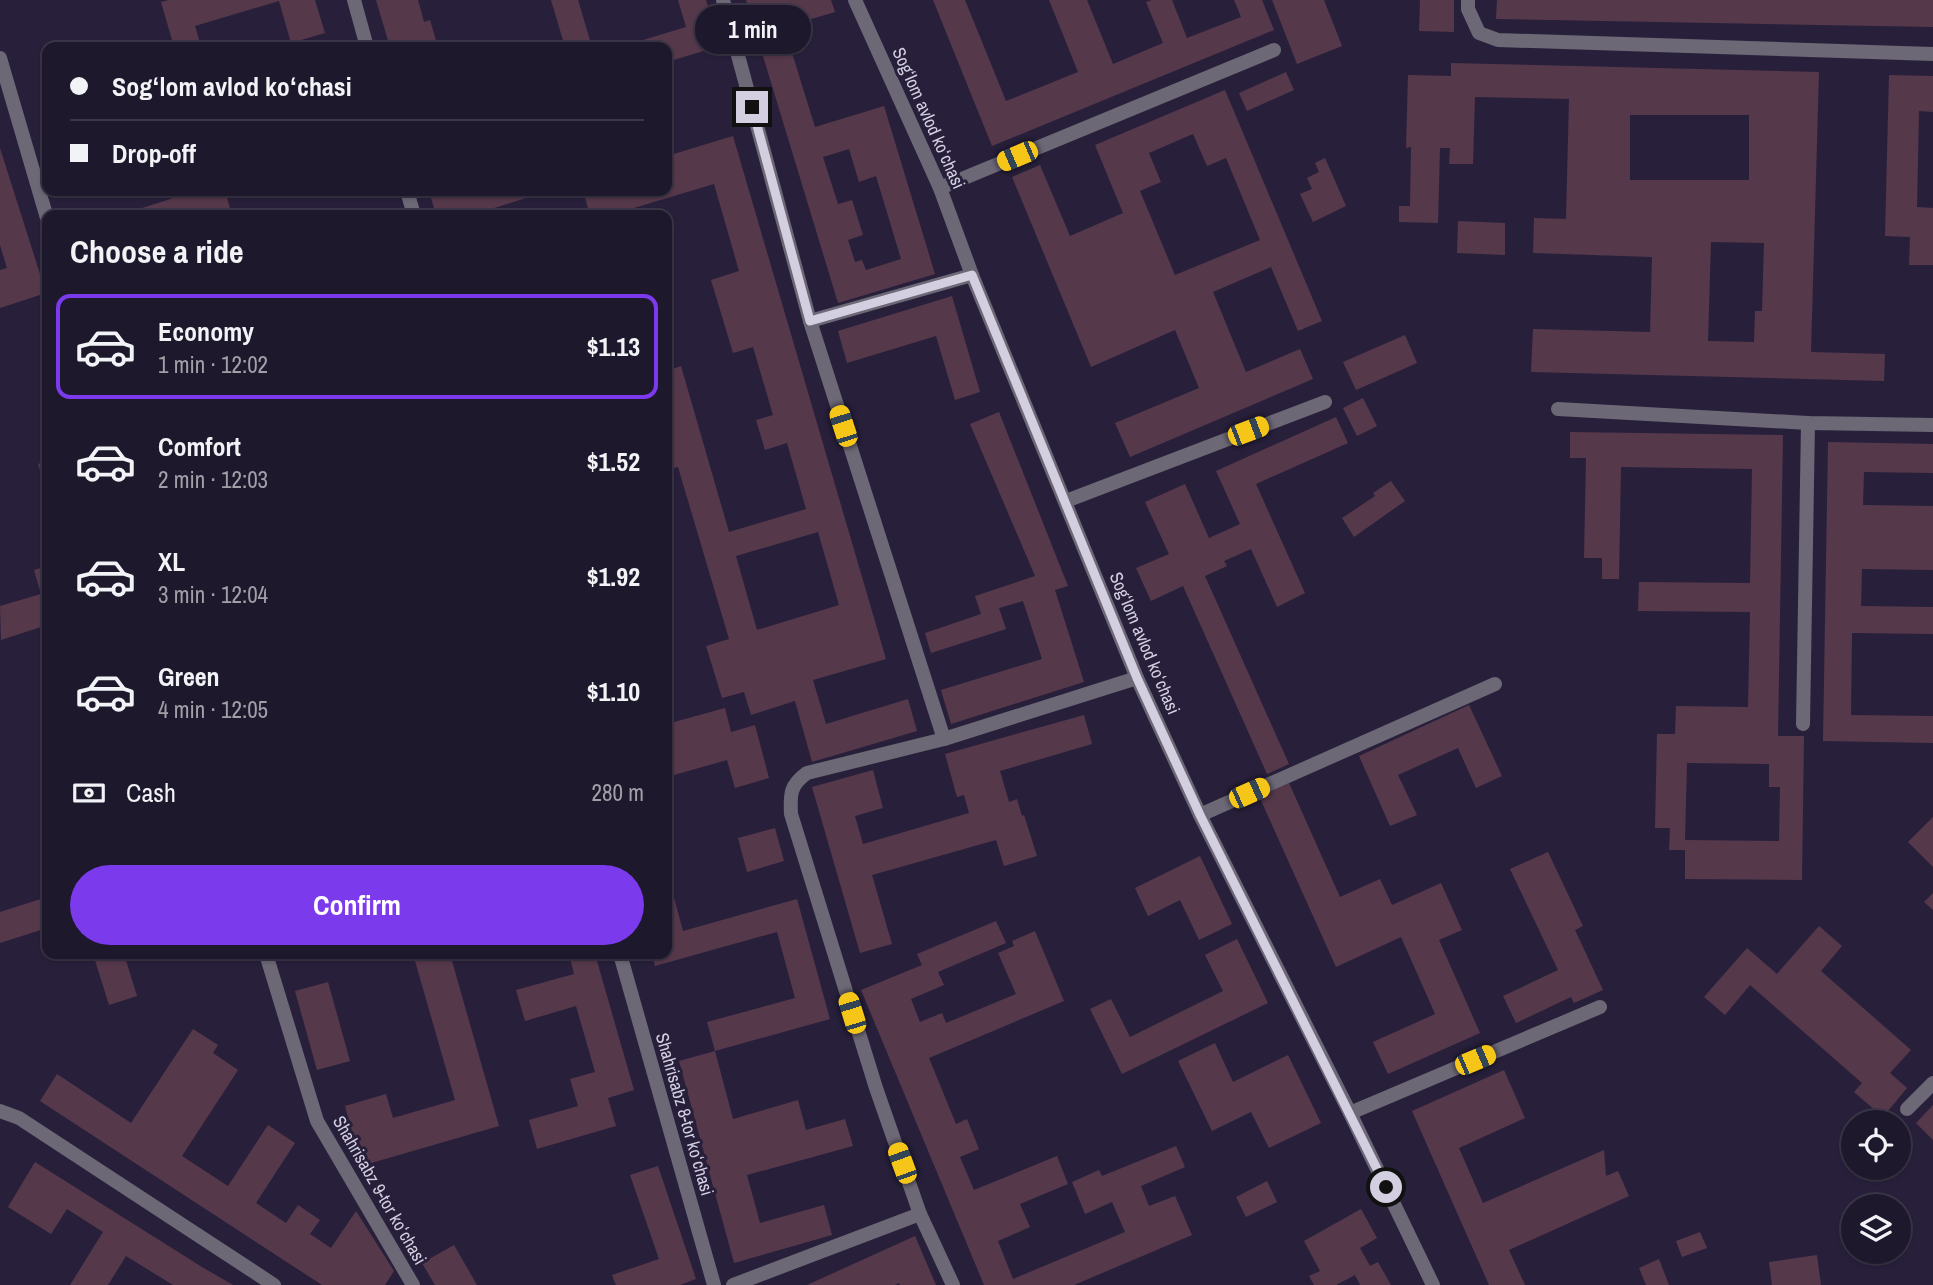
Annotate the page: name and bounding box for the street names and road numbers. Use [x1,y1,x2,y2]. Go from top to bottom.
street label: Sogʻlom avlod koʻchasi [887,43,971,193]
street label: Sogʻlom avlod koʻchasi [1104,568,1186,718]
street label: Shahrisabz 8-tor koʻchasi [650,1030,720,1198]
street label: Shahrisabz 9-tor koʻchasi [327,1111,433,1269]

